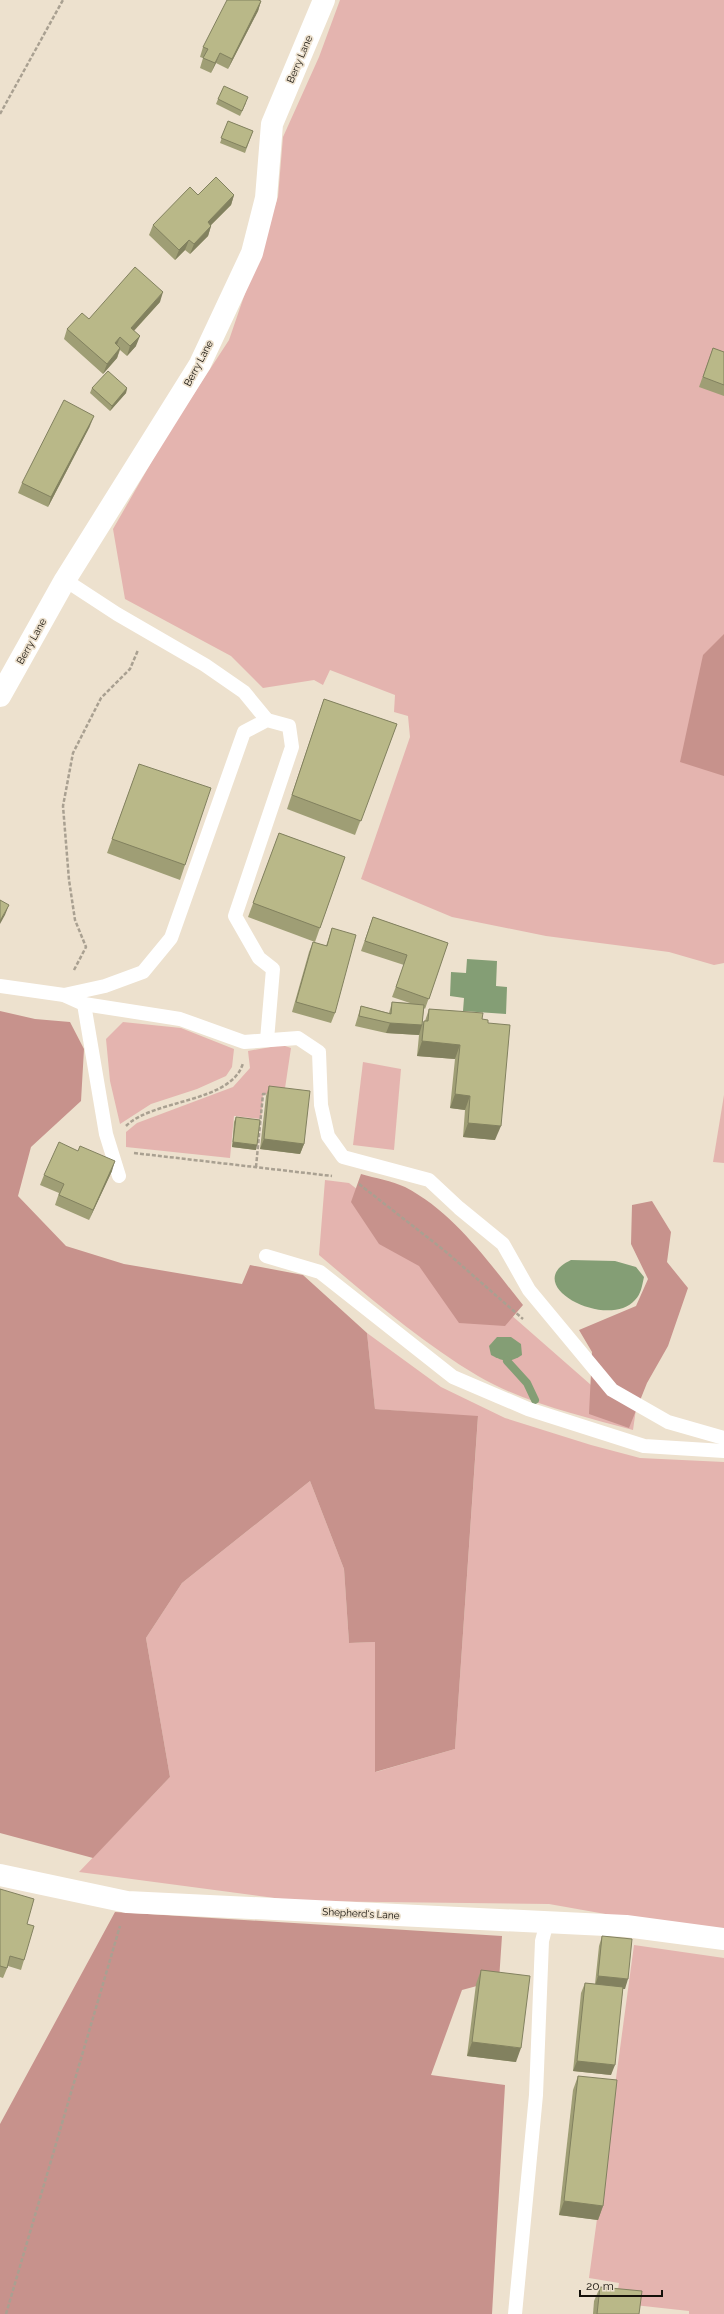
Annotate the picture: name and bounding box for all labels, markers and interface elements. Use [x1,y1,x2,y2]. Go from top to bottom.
street label: Berry Lane [285,34,314,84]
street label: Berry Lane [182,338,215,388]
street label: Berry Lane [14,616,48,666]
street label: Shepherd's Lane [322,1906,400,1921]
scale bar [580,2272,662,2298]
text: 20 m [586,2279,614,2293]

